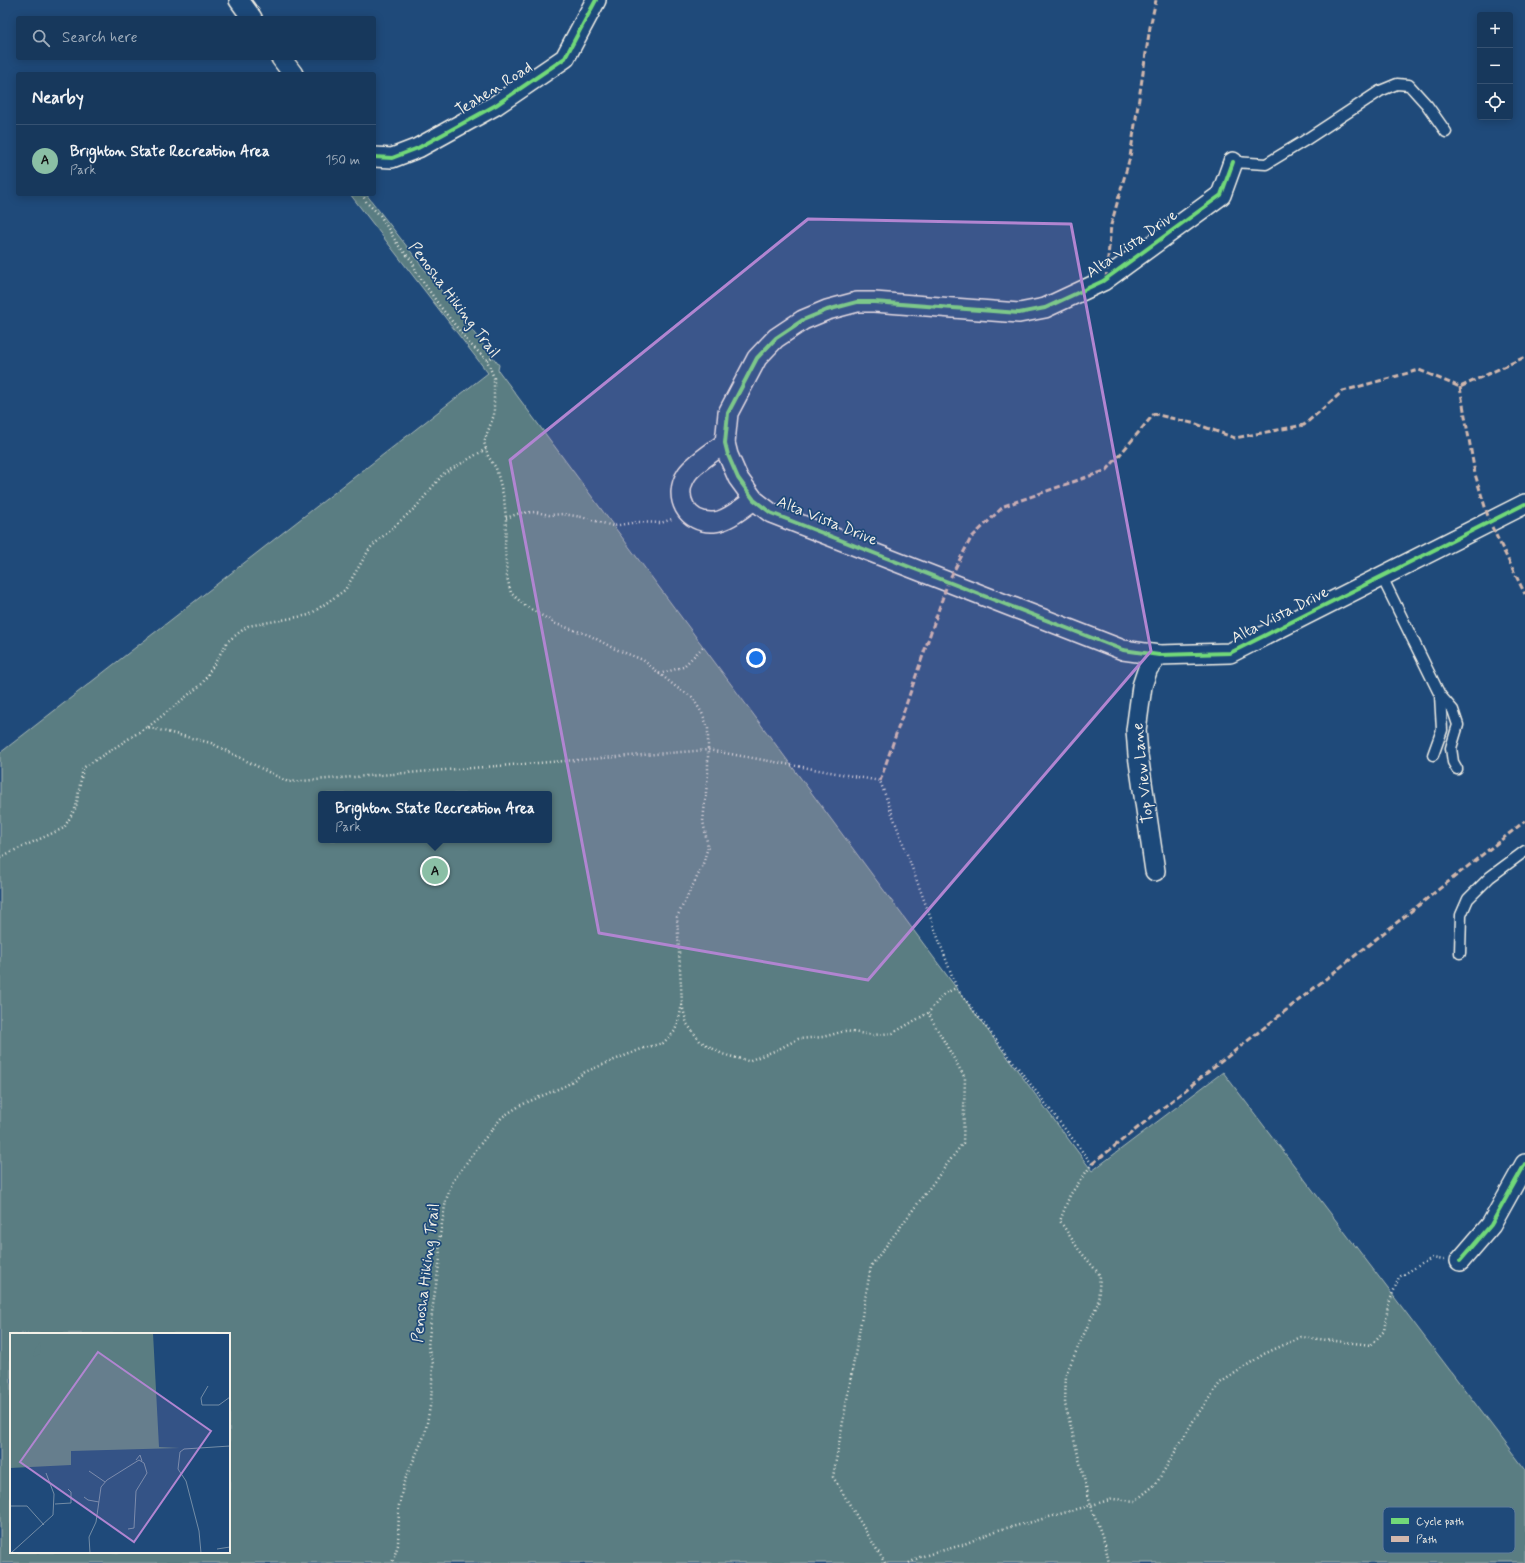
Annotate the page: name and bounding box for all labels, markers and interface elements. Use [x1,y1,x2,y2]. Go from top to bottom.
map controls [1477,12,1513,120]
button: + [1477,12,1513,48]
search box [16,16,376,60]
icon: search [30,27,52,49]
text: Search here [62,28,138,48]
button: − [1477,48,1513,84]
street label: Teahen Road [452,57,536,121]
button: locate [1477,84,1513,120]
text: Nearby [32,87,84,109]
text: Brighton State Recreation Area [70,142,270,162]
text: A [41,152,49,169]
text: 150 m [326,152,360,169]
text: Park [70,162,96,179]
street label: Alta Vista Drive [1082,204,1182,283]
street label: Penosha Hiking Trail [404,238,504,362]
street label: Alta Vista Drive [773,491,881,551]
street label: Alta Vista Drive [1228,581,1333,649]
your location [746,648,766,668]
street label: Top View Lane [1127,722,1159,824]
popup [318,791,552,843]
text: Brighton State Recreation Area [335,799,535,819]
text: Park [335,819,361,836]
pin: A [422,856,448,886]
street label: Penosha Hiking Trail [407,1202,445,1344]
inset map [10,1333,230,1553]
legend [1383,1507,1515,1553]
text: Cycle path [1416,1515,1464,1529]
text: Path [1416,1533,1437,1547]

